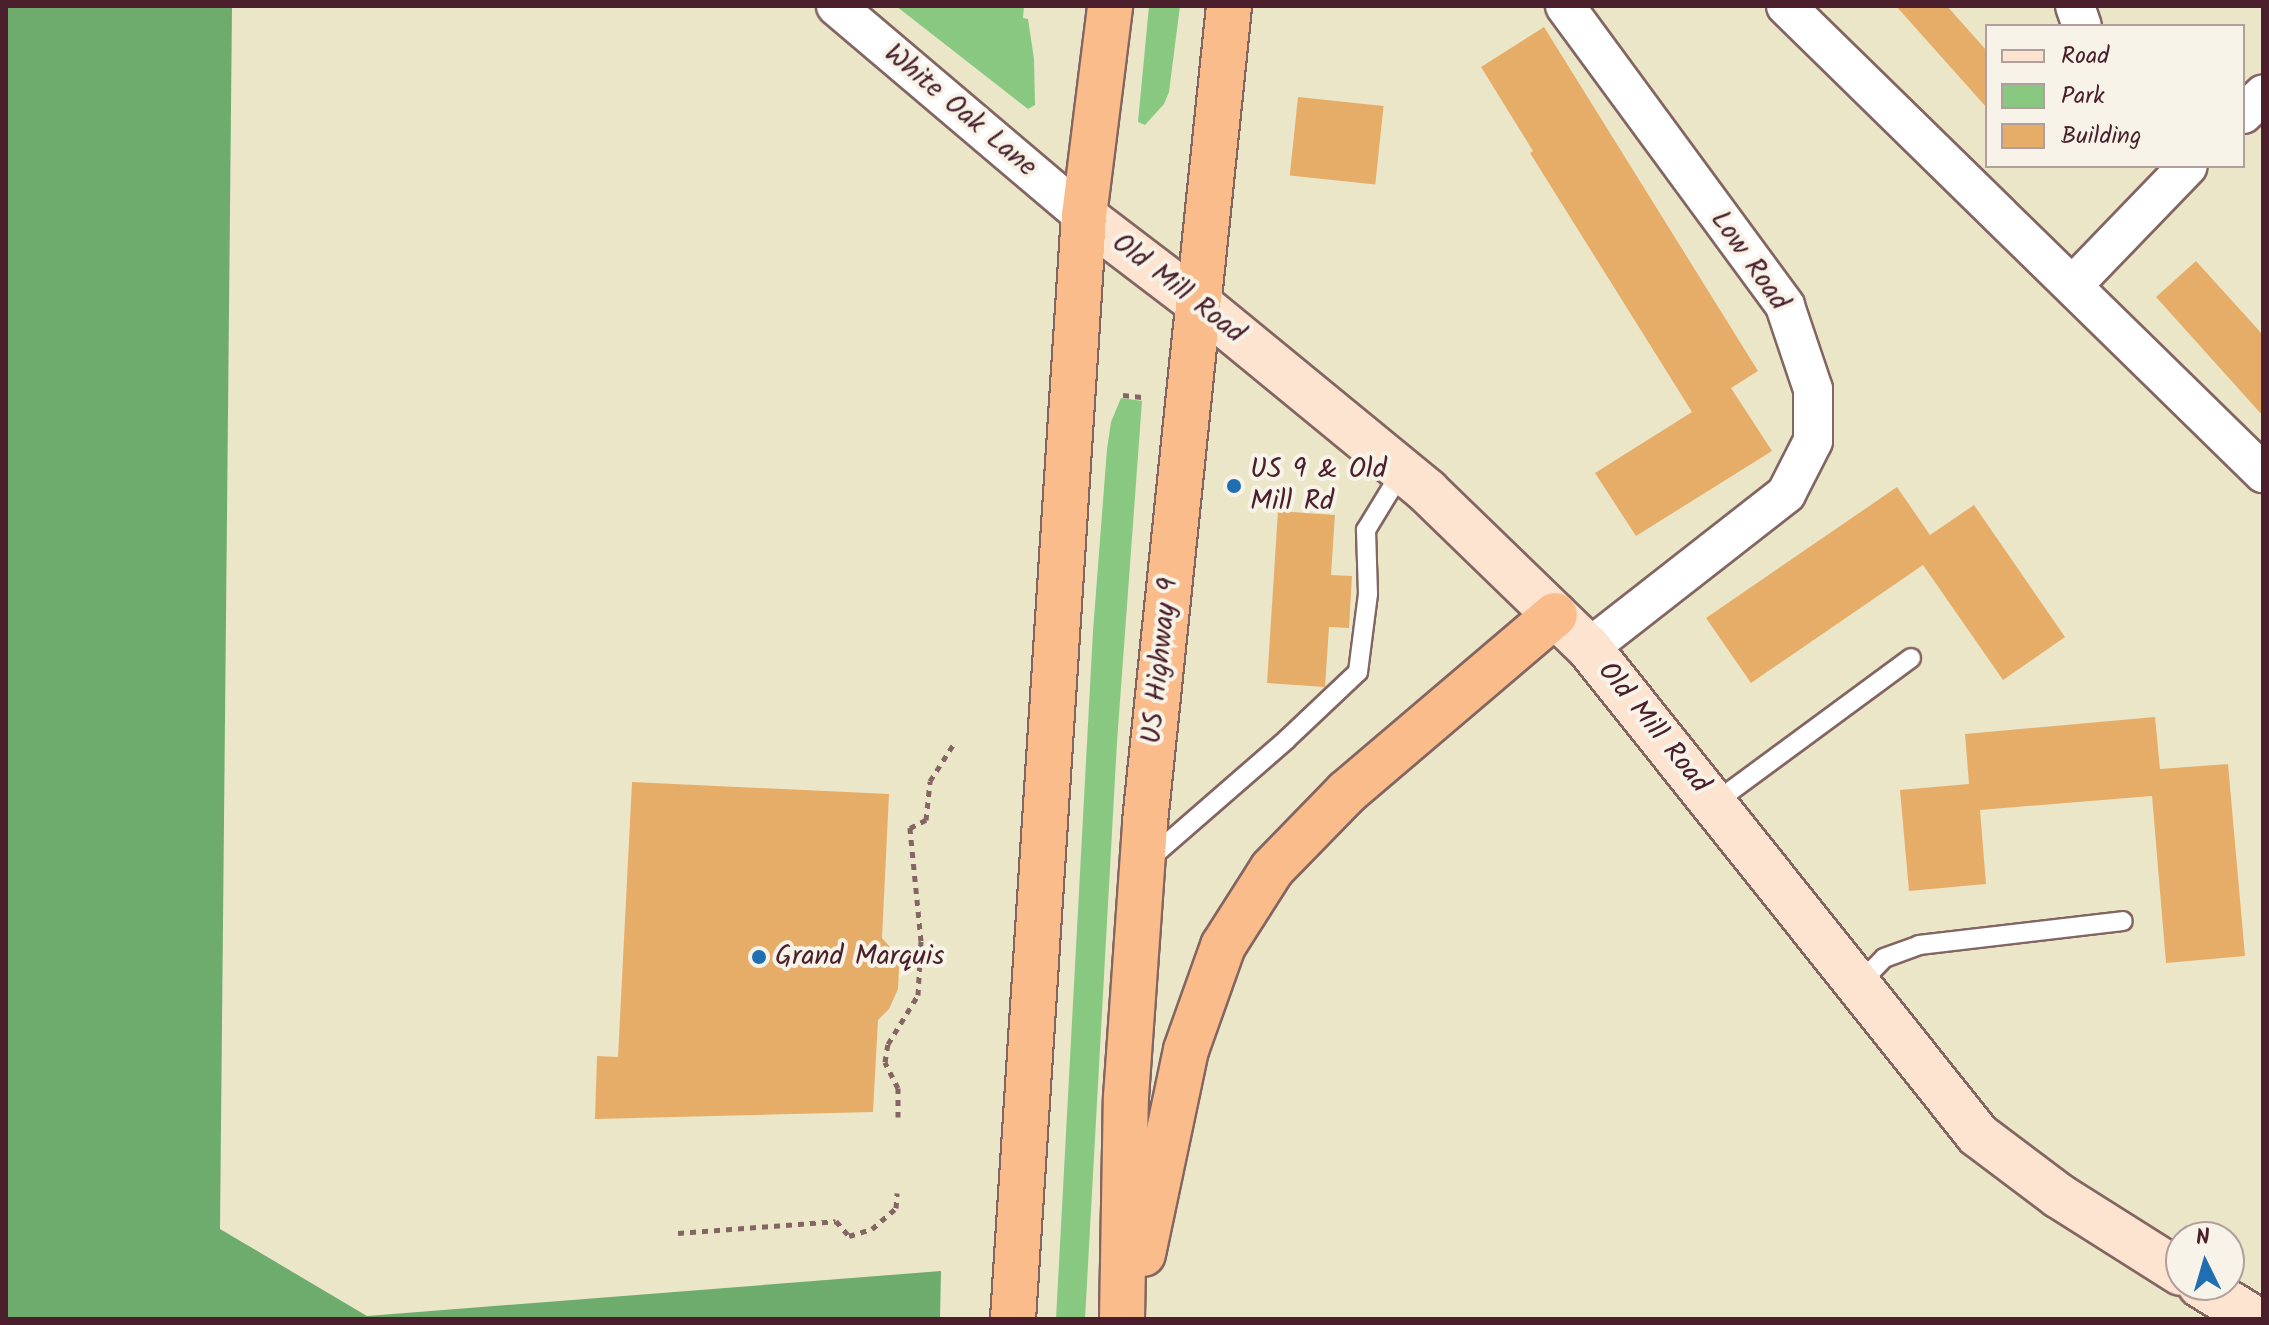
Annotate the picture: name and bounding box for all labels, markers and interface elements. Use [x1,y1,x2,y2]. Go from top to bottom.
legend [1985,24,2245,168]
street label: White Oak Lane [877,37,1043,185]
text: Road [2061,37,2109,76]
text: Park [2061,77,2105,116]
text: Building [2061,117,2141,156]
street label: Low Road [1702,205,1796,317]
street label: Old Mill Road [1105,227,1251,351]
place label: US 9 & Old Mill Rd [1250,453,1387,519]
marker: US 9 & Old Mill Rd [1225,477,1243,495]
street label: US Highway 9 [1136,576,1186,746]
street label: Old Mill Road [1590,656,1716,800]
place label: Grand Marquis [775,940,944,974]
marker: Grand Marquis [750,948,768,966]
north arrow [2165,1221,2245,1301]
text: N [2195,1221,2211,1257]

